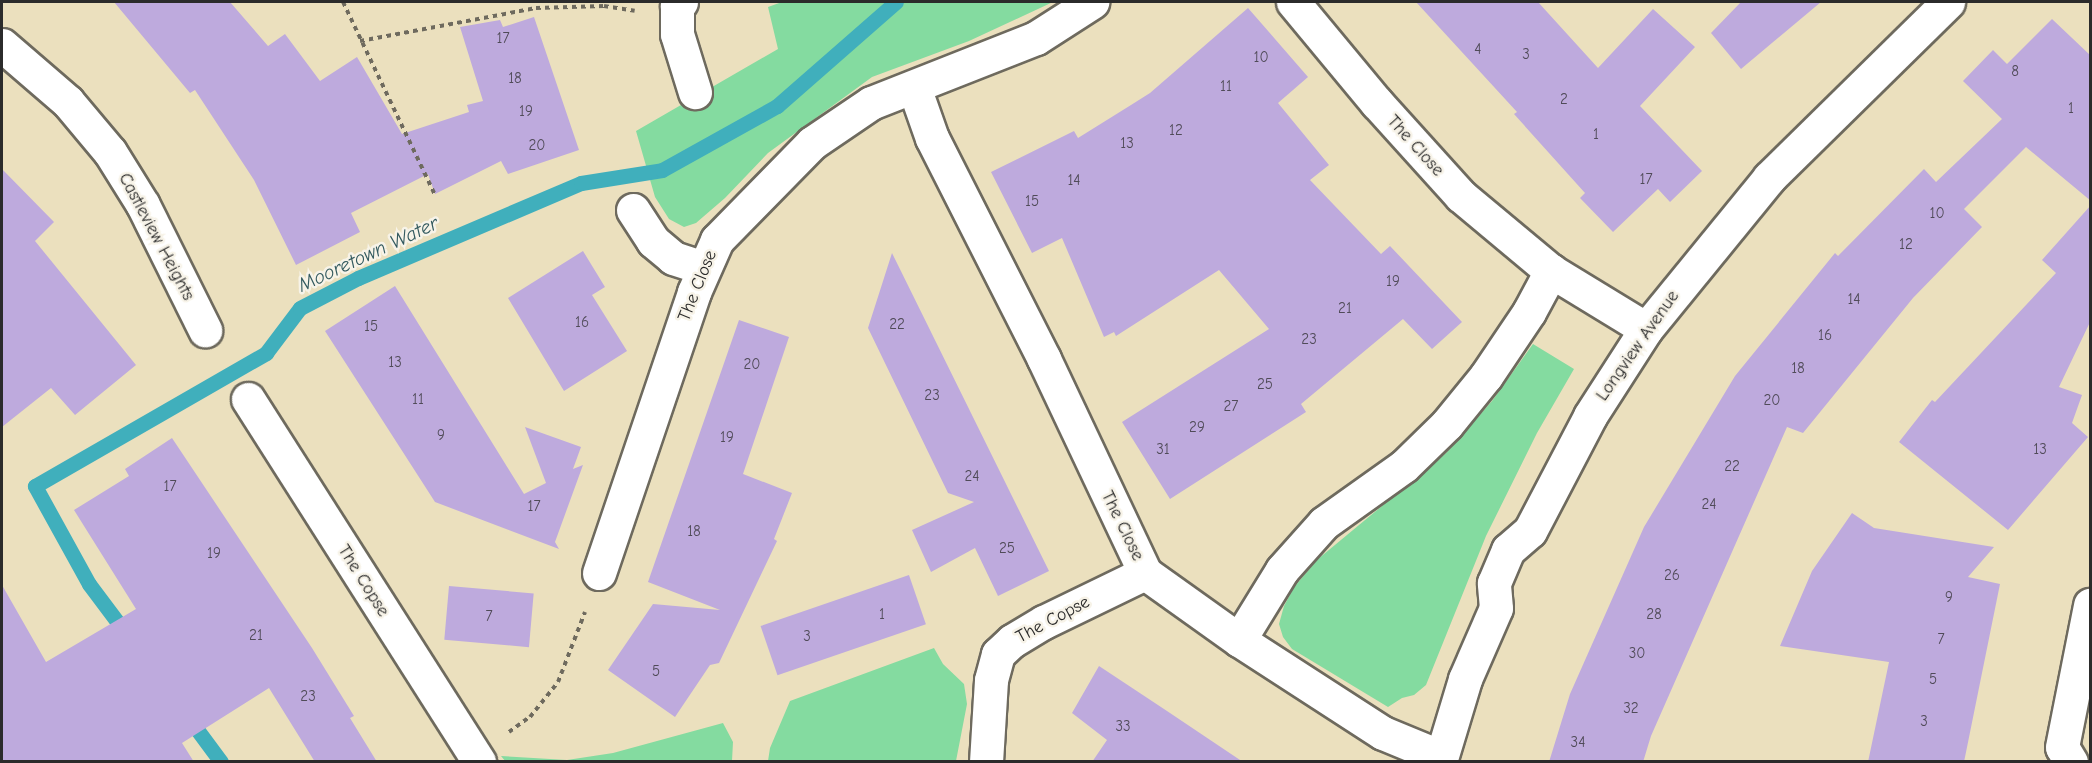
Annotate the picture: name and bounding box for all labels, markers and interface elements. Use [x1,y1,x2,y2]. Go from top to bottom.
house number: 17 [496,30,510,48]
house number: 4 [1474,41,1482,59]
house number: 3 [1522,46,1530,64]
house number: 10 [1253,49,1269,67]
house number: 8 [2011,63,2019,81]
house number: 18 [508,70,522,88]
house number: 11 [1220,78,1232,96]
house number: 2 [1560,91,1568,109]
house number: 1 [2068,100,2074,118]
house number: 19 [519,103,533,121]
street label: The Close [1382,111,1448,181]
house number: 12 [1169,122,1183,140]
house number: 1 [1593,126,1599,144]
house number: 13 [1120,135,1134,153]
house number: 20 [529,137,545,155]
street label: Castleview Heights [113,170,199,304]
house number: 17 [1639,171,1653,189]
house number: 14 [1067,172,1081,190]
house number: 15 [1025,193,1039,211]
house number: 10 [1929,205,1945,223]
water label: Mooretown Water [294,211,442,297]
house number: 12 [1899,236,1913,254]
street label: The Close [674,247,722,325]
house number: 19 [1386,273,1400,291]
street label: Longview Avenue [1592,287,1684,405]
house number: 14 [1847,291,1861,309]
house number: 21 [1338,300,1352,318]
house number: 16 [575,314,589,332]
house number: 22 [889,316,905,334]
house number: 15 [364,318,378,336]
house number: 16 [1818,327,1832,345]
house number: 23 [1301,331,1317,349]
house number: 13 [388,354,402,372]
house number: 20 [744,356,760,374]
house number: 18 [1791,360,1805,378]
house number: 25 [1257,376,1273,394]
house number: 23 [924,387,940,405]
house number: 11 [412,391,424,409]
house number: 20 [1764,392,1780,410]
house number: 27 [1224,398,1238,416]
house number: 29 [1189,419,1205,437]
house number: 9 [437,427,445,445]
house number: 19 [720,429,734,447]
house number: 31 [1156,441,1170,459]
house number: 13 [2033,441,2047,459]
house number: 22 [1724,458,1740,476]
house number: 24 [964,468,980,486]
house number: 17 [163,478,177,496]
street label: The Close [1096,488,1148,564]
house number: 24 [1701,496,1717,514]
house number: 17 [527,498,541,516]
house number: 18 [687,523,701,541]
house number: 25 [999,540,1015,558]
street label: The Copse [333,541,393,621]
house number: 19 [207,545,221,563]
house number: 26 [1664,567,1680,585]
house number: 9 [1945,589,1953,607]
street label: The Copse [1012,592,1094,648]
house number: 1 [879,606,885,624]
house number: 28 [1646,606,1662,624]
house number: 7 [485,608,493,626]
house number: 21 [249,627,263,645]
house number: 3 [803,628,811,646]
house number: 7 [1937,631,1945,649]
house number: 30 [1629,645,1645,663]
house number: 5 [652,663,660,681]
house number: 5 [1929,671,1937,689]
house number: 23 [300,688,316,706]
house number: 32 [1623,700,1639,718]
house number: 3 [1920,713,1928,731]
house number: 33 [1115,718,1131,736]
house number: 34 [1571,734,1585,752]

